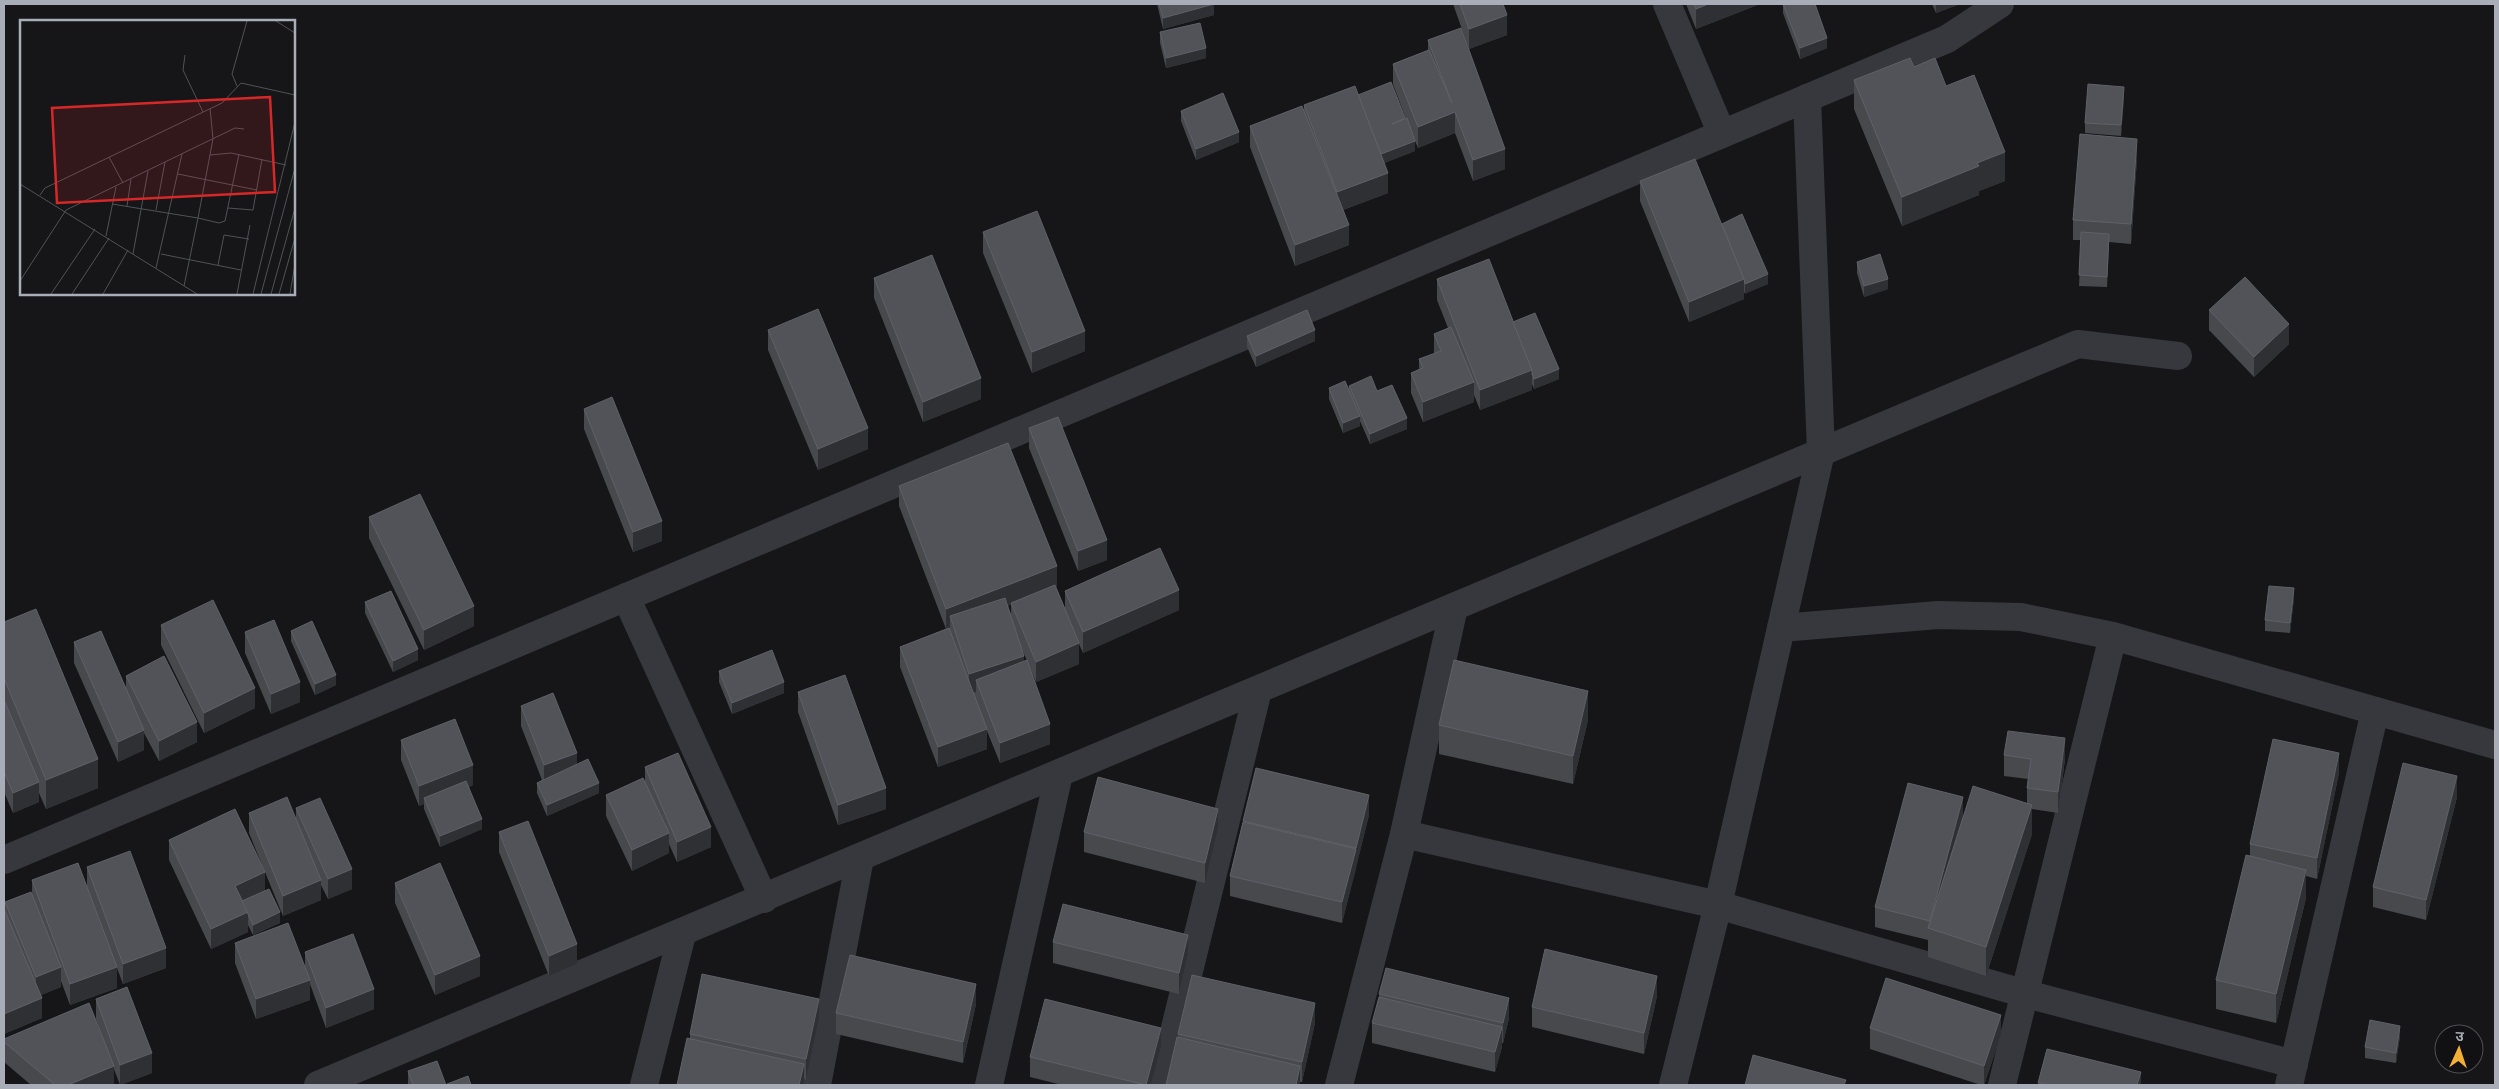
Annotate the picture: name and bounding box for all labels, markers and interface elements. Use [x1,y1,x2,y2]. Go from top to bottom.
inset map [20,20,295,295]
north arrow [2434,1024,2484,1074]
text: उ [2455,1028,2465,1044]

